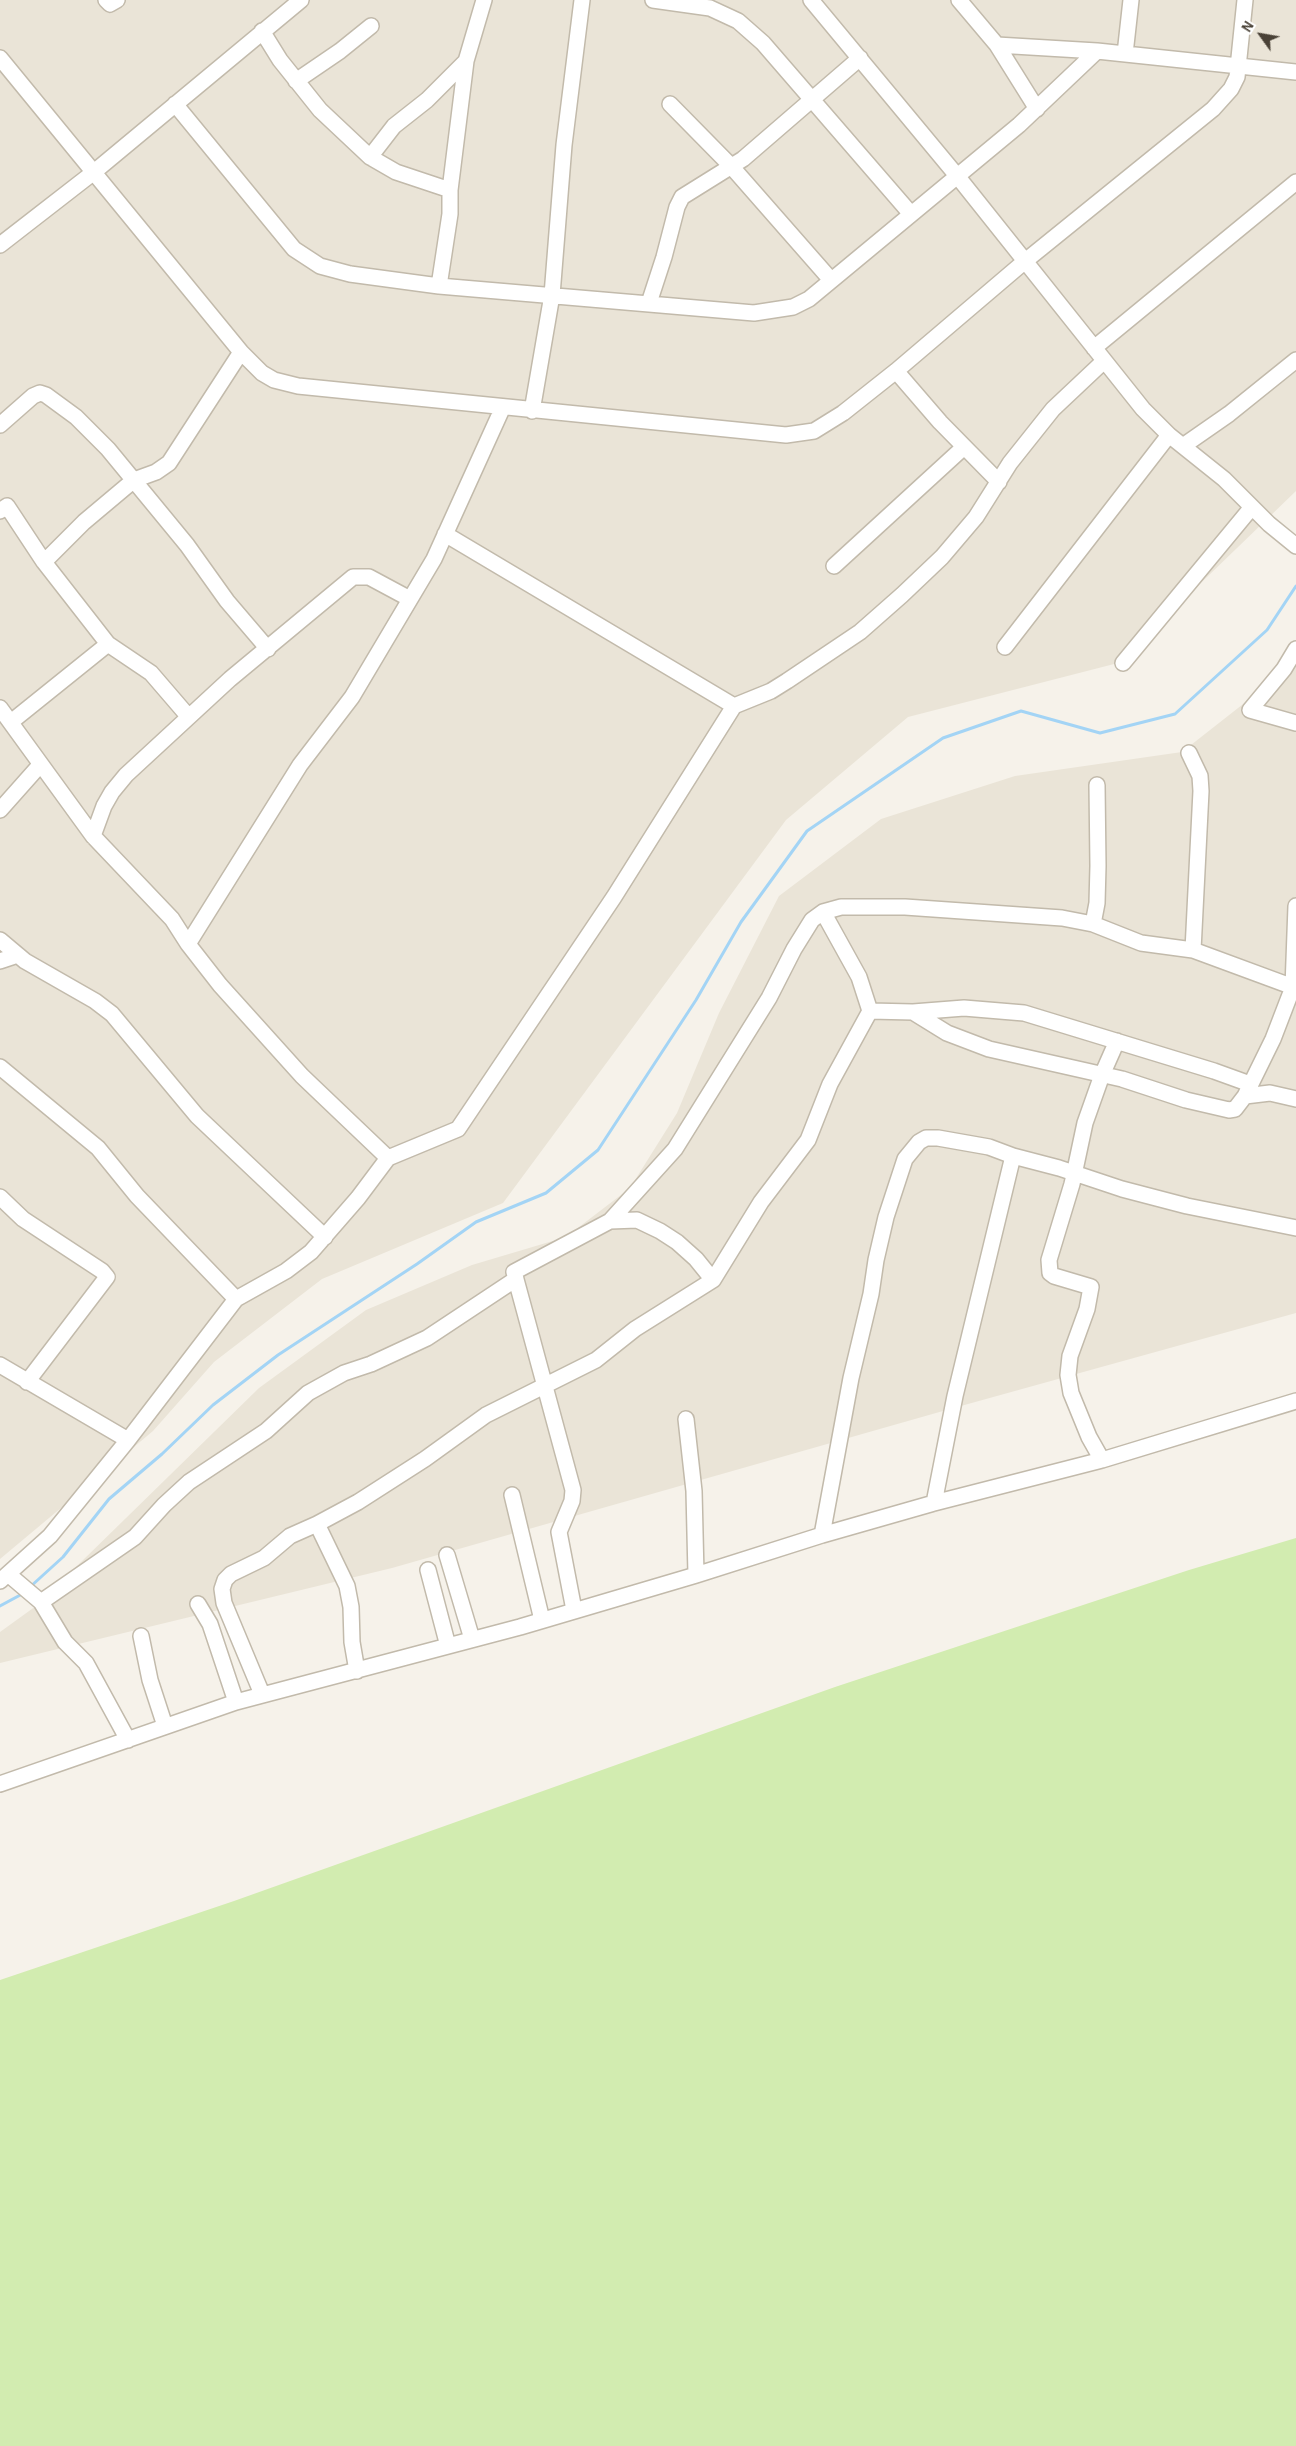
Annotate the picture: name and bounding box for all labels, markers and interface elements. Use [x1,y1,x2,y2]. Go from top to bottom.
north arrow [1236,10,1286,60]
text: N [1240,19,1257,35]

